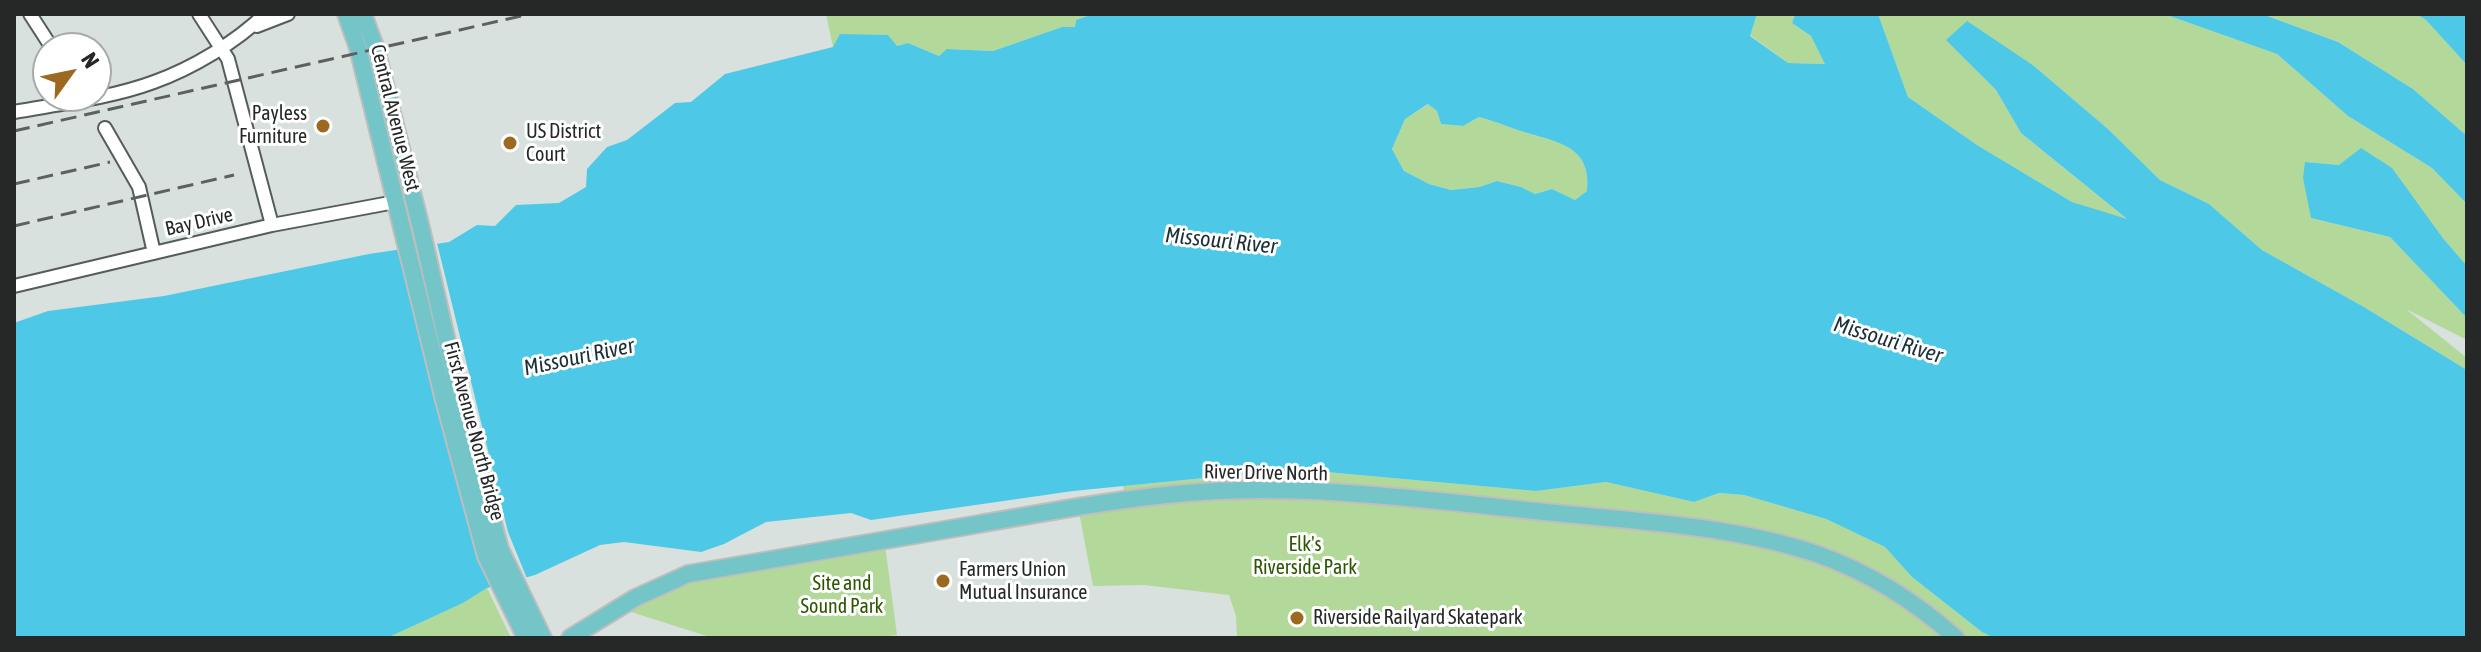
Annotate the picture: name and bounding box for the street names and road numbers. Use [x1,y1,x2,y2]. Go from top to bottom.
street label: Central Avenue West [365,42,425,194]
street label: Bay Drive [163,203,235,241]
street label: First Avenue North Bridge [439,339,509,523]
street label: River Drive North [1204,460,1328,486]

